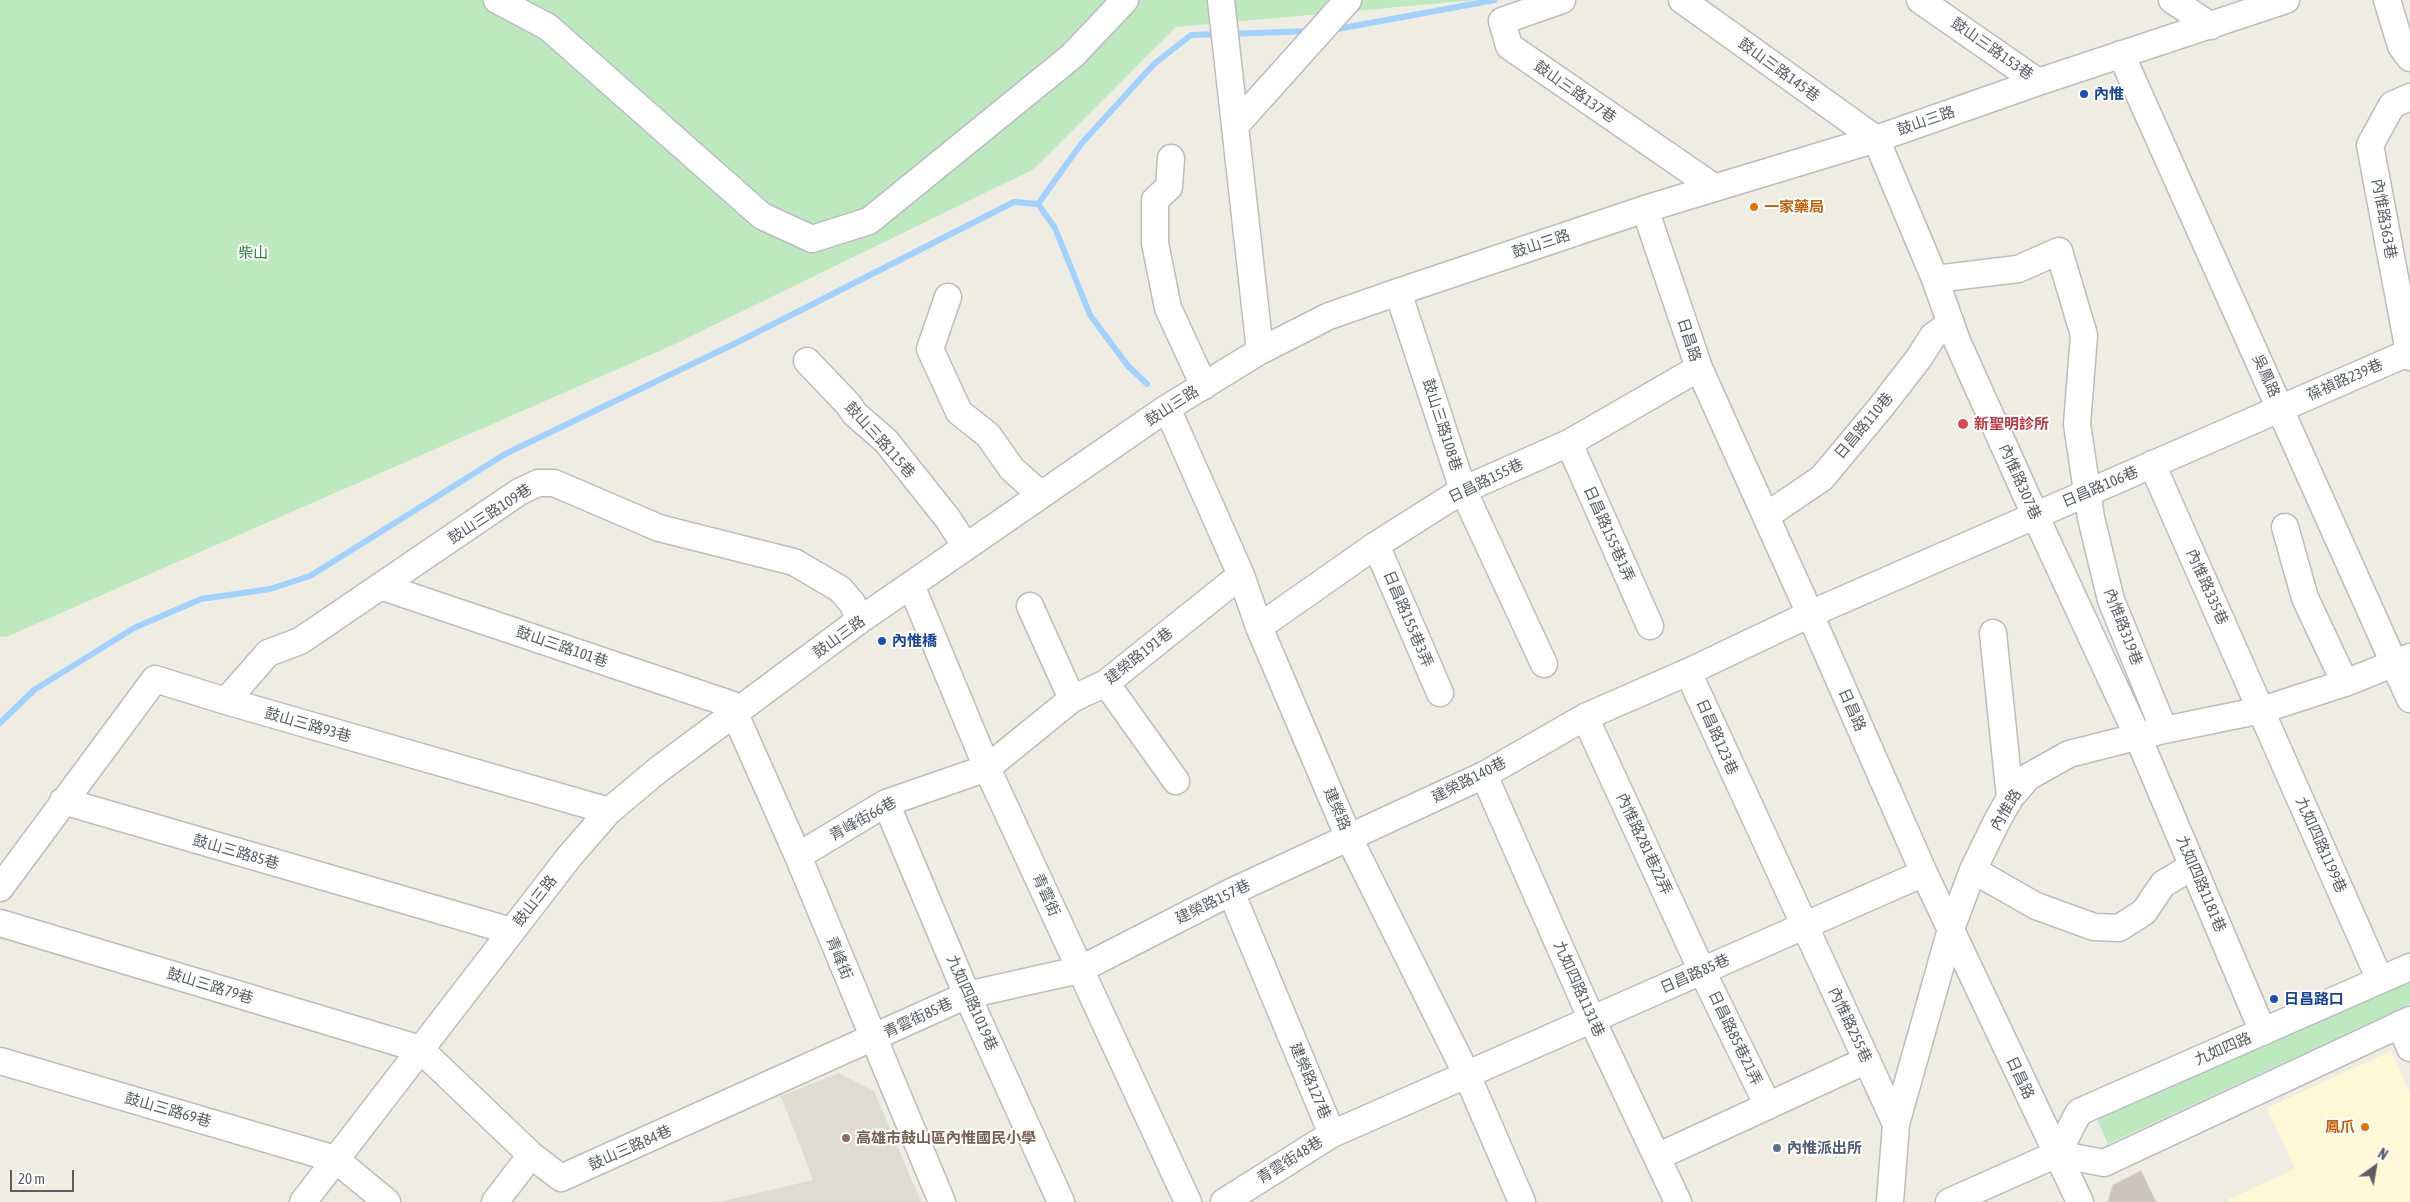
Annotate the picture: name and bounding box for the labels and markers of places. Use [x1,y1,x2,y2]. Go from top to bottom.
place label: 內惟 [2094,85,2124,103]
marker: 內惟 [2078,88,2090,100]
place label: 一家藥局 [1764,198,1824,216]
marker: 一家藥局 [1748,201,1760,213]
place label: 新聖明診所 [1974,415,2049,433]
marker: 新聖明診所 [1956,417,1970,431]
place label: 內惟橋 [892,632,937,650]
marker: 內惟橋 [876,635,888,647]
place label: 日昌路口 [2284,990,2344,1008]
marker: 日昌路口 [2268,993,2280,1005]
place label: 鳳爪 [2325,1118,2355,1136]
marker: 鳳爪 [2359,1121,2371,1133]
place label: 高雄市鼓山區內惟國民小學 [856,1129,1036,1147]
marker: 高雄市鼓山區內惟國民小學 [840,1132,852,1144]
place label: 內惟派出所 [1787,1139,1862,1157]
marker: 內惟派出所 [1771,1142,1783,1154]

